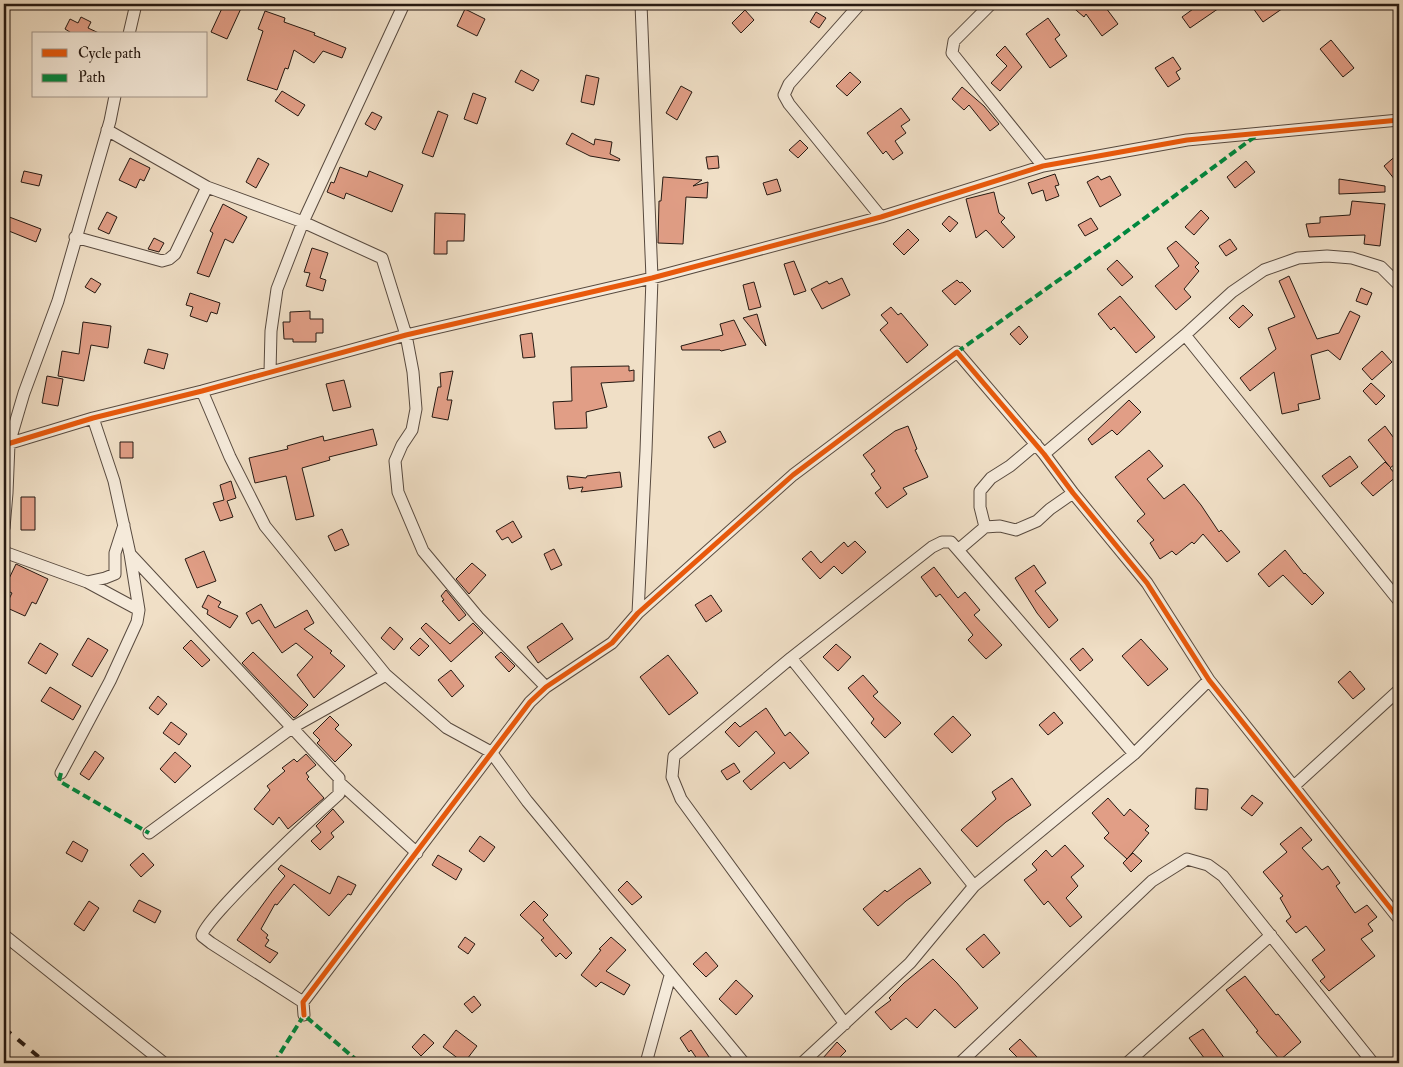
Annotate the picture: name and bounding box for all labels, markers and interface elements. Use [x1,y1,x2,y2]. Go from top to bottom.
legend [32,32,208,98]
text: Cycle path [78,44,141,64]
text: Path [78,68,105,87]

